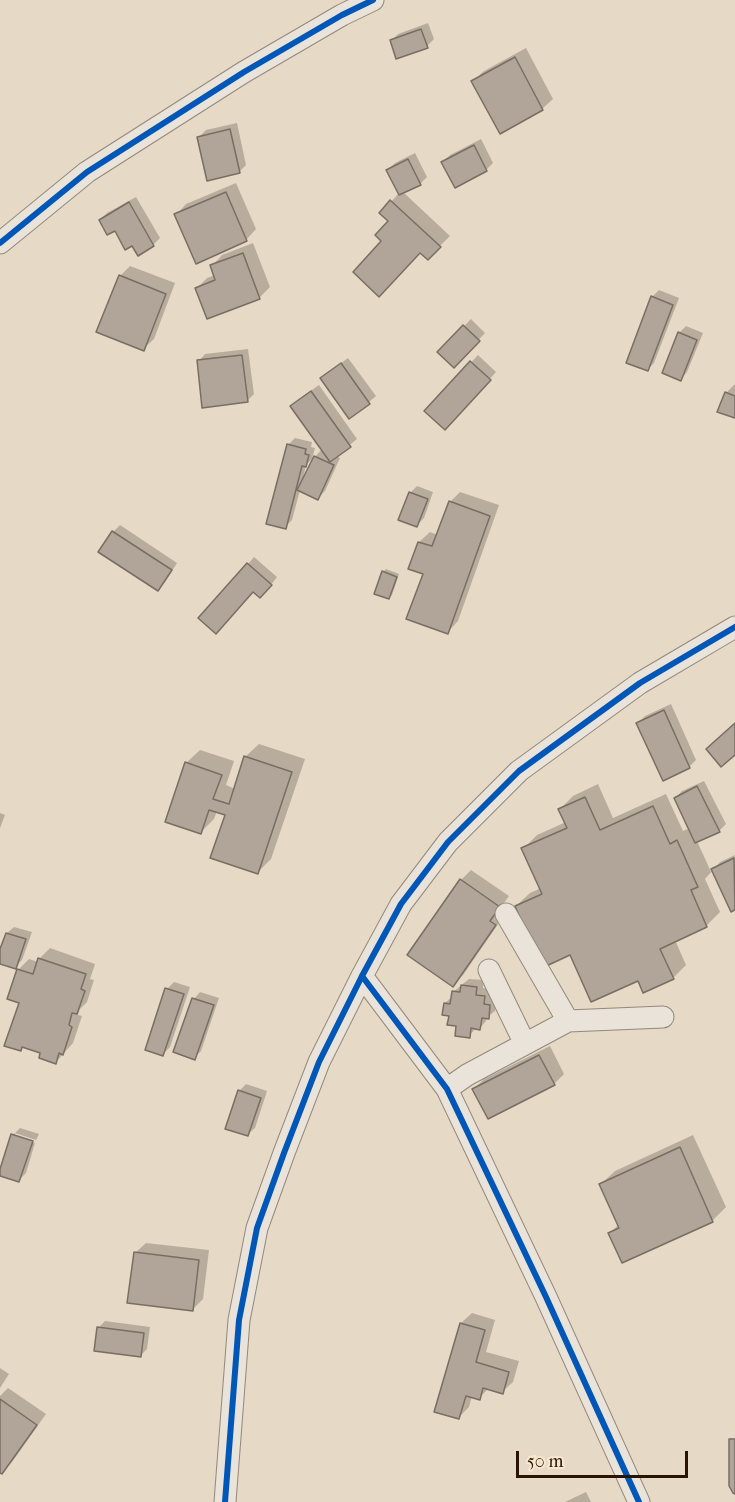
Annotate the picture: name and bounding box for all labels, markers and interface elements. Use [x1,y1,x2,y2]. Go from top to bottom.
scale bar [519,1439,692,1477]
text: 50 m [527,1451,563,1472]

